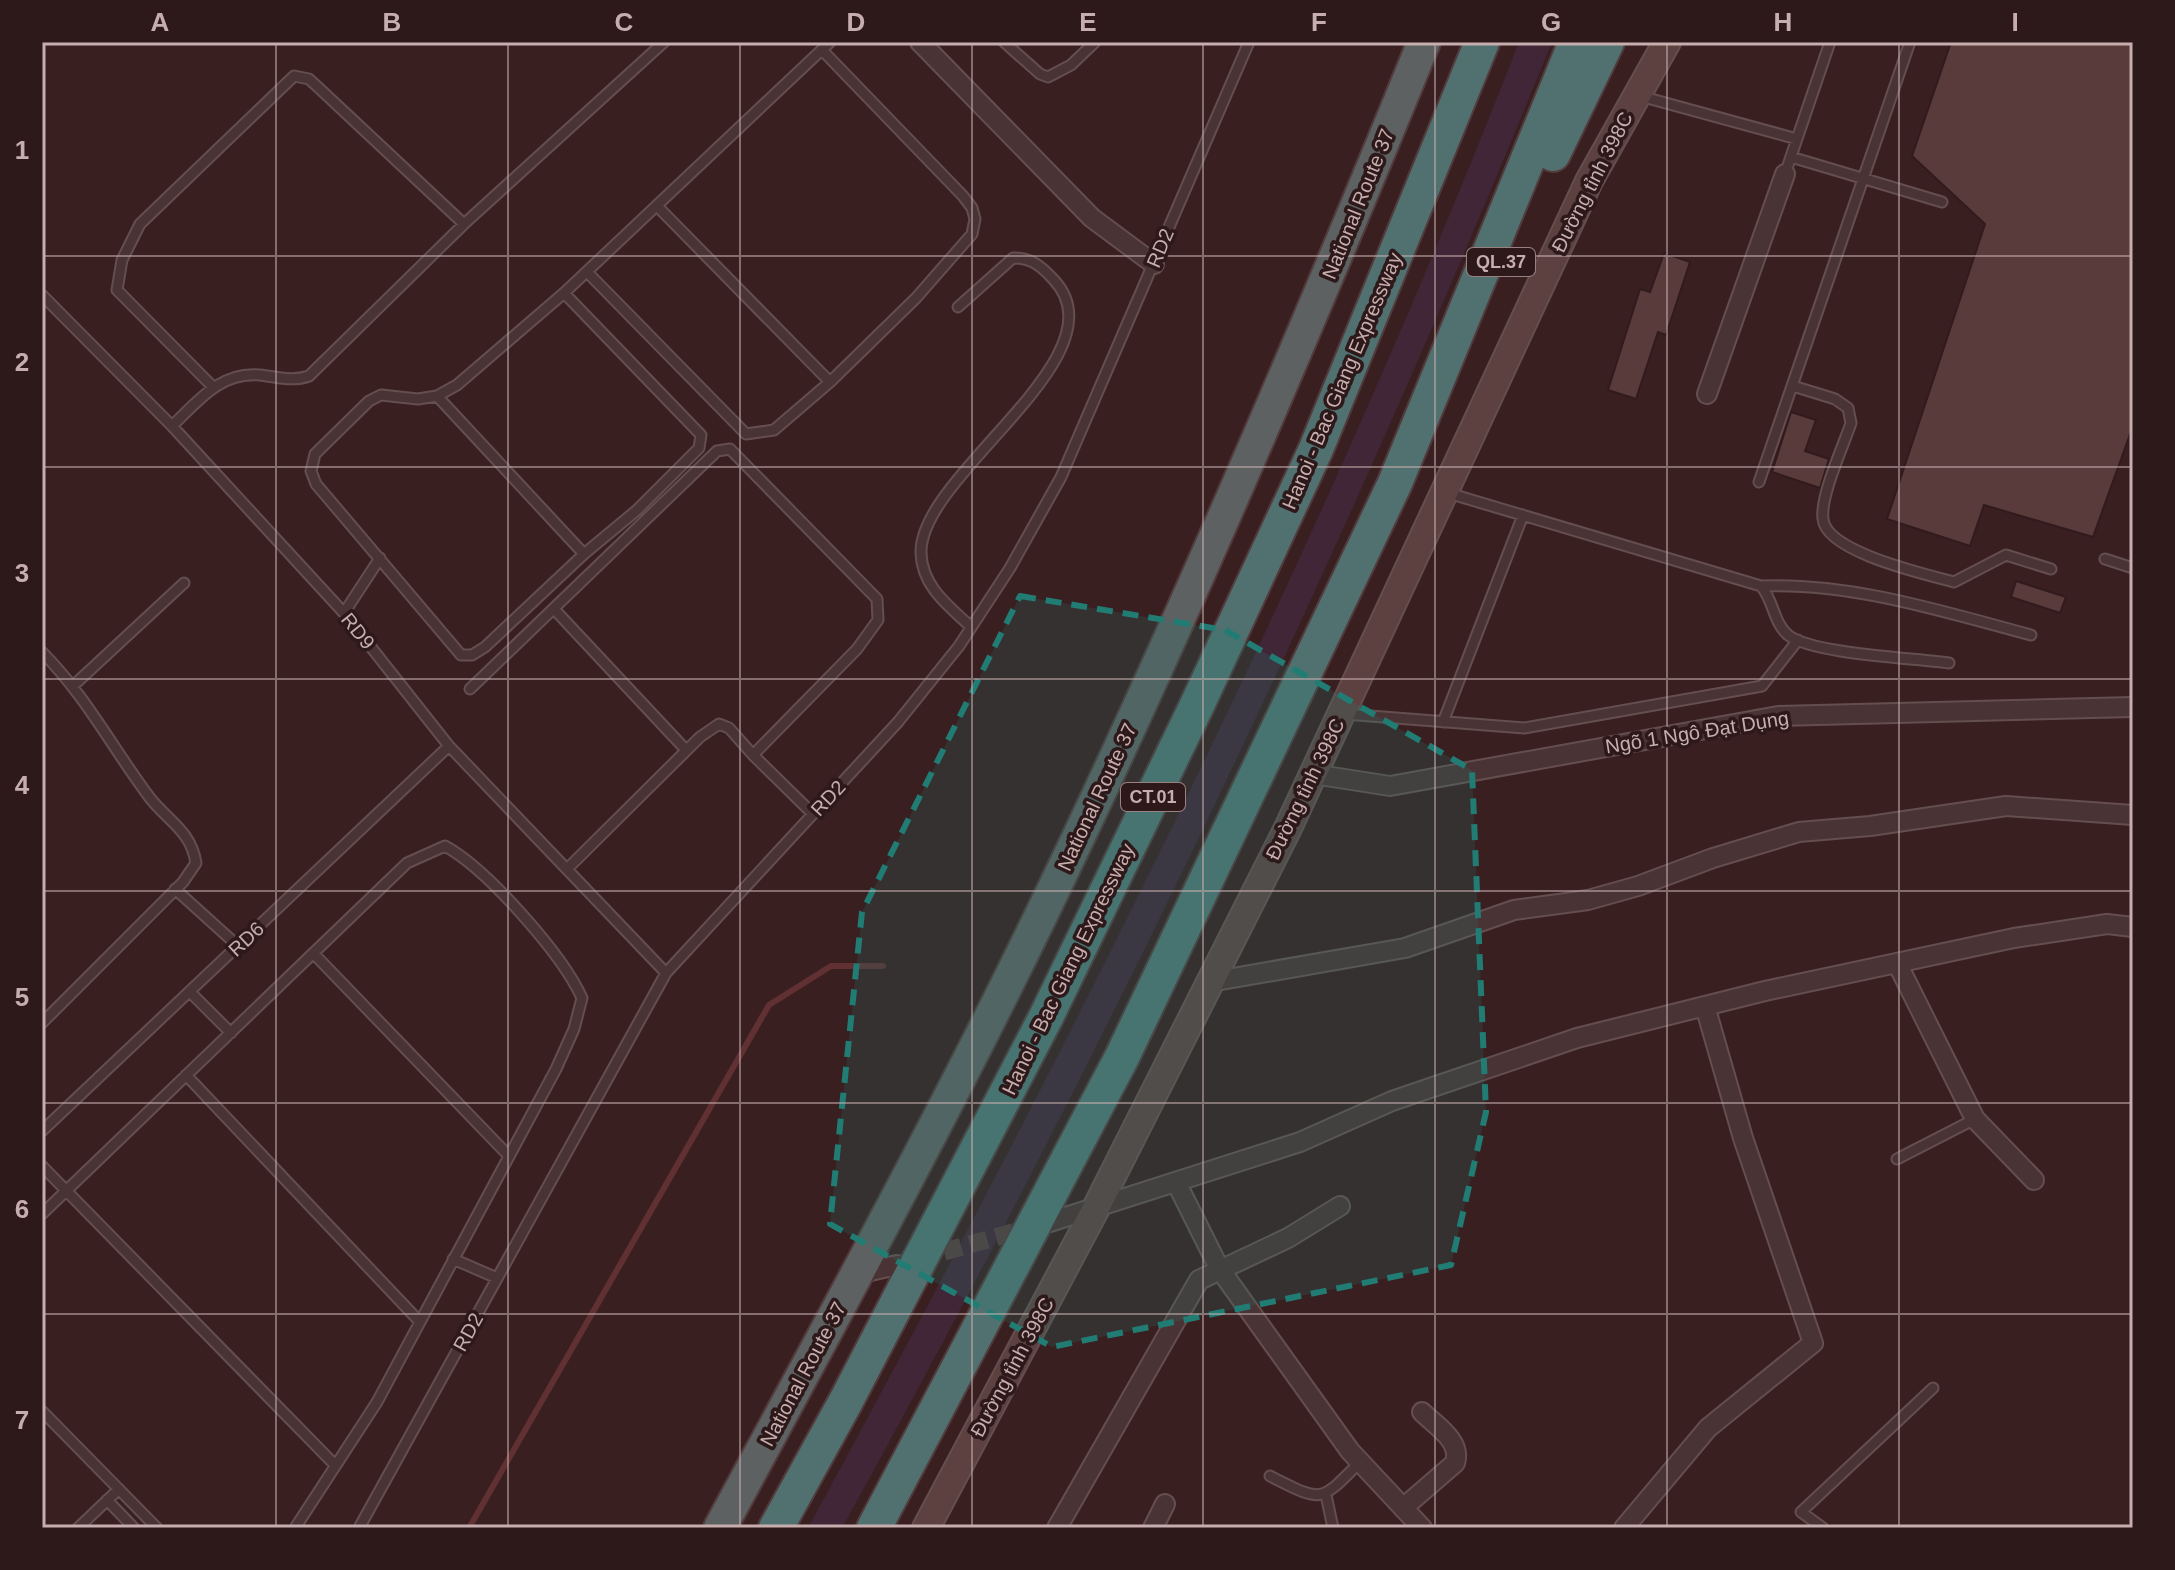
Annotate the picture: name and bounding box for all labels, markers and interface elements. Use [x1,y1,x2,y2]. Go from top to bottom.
text: A [151,7,170,37]
text: B [383,7,401,37]
text: C [615,7,634,37]
text: D [847,7,865,37]
text: E [1079,7,1097,37]
text: F [1311,7,1327,37]
text: G [1541,7,1561,37]
text: H [1774,7,1792,37]
text: I [2011,7,2019,37]
street label: Đường tỉnh 398C [1547,108,1637,256]
street label: National Route 37 [1318,126,1398,282]
text: 1 [15,135,29,165]
street label: RD2 [1142,225,1178,271]
road number: QL.37 [1467,248,1535,276]
street label: Hanoi - Bac Giang Expressway [1278,249,1406,513]
text: 2 [15,347,29,377]
text: 3 [15,558,29,588]
street label: RD9 [337,609,379,653]
street label: Ngõ 1 Ngô Đạt Dụng [1604,707,1790,757]
street label: Đường tỉnh 398C [1261,715,1349,863]
street label: National Route 37 [1053,720,1141,874]
text: 4 [15,770,30,800]
street label: RD2 [806,776,850,820]
road number: CT.01 [1121,783,1185,811]
street label: Hanoi - Bac Giang Expressway [997,840,1139,1098]
street label: RD6 [224,917,268,961]
text: 5 [15,982,29,1012]
text: 6 [15,1194,29,1224]
street label: Đường tỉnh 398C [966,1294,1058,1440]
street label: National Route 37 [756,1298,850,1450]
street label: RD2 [449,1309,487,1355]
text: 7 [15,1405,29,1435]

